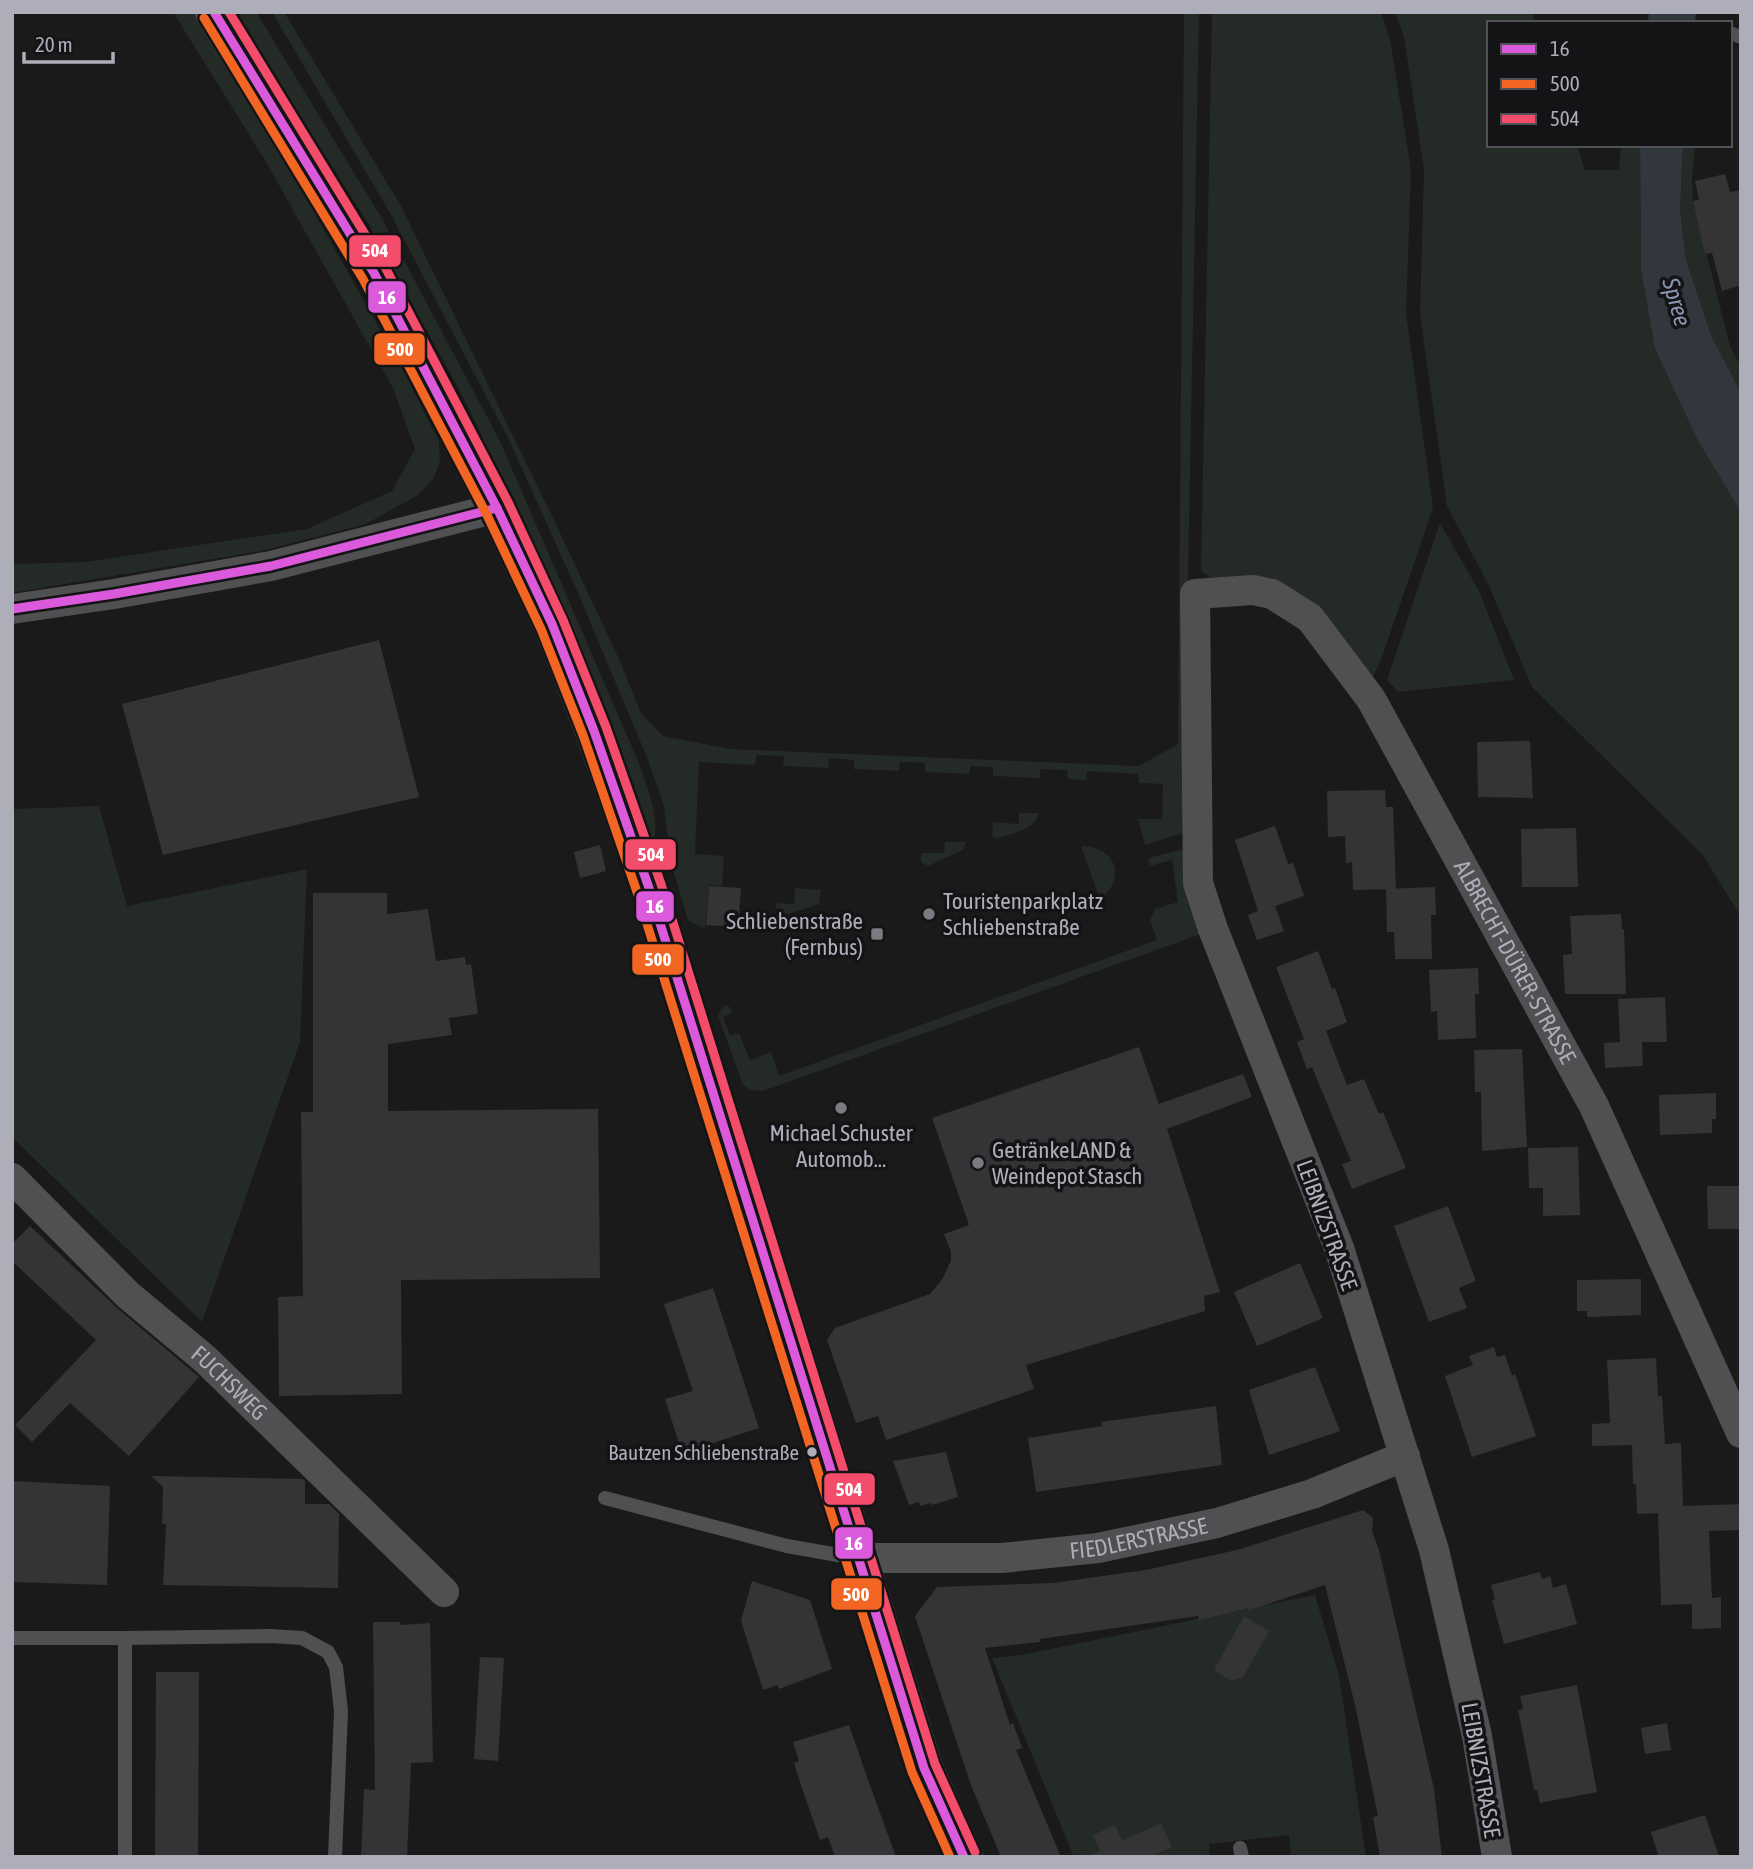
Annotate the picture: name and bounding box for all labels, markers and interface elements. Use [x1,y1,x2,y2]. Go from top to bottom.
scale bar [24,21,114,65]
legend [1487,21,1732,147]
text: 20 m [35,32,73,56]
text: 16 [1550,36,1570,60]
text: 500 [1550,71,1580,95]
text: 504 [1550,106,1580,130]
line badge: 504 [348,234,402,268]
text: 504 [362,239,388,261]
water label: Spree [1657,274,1697,329]
line badge: 16 [367,280,407,314]
text: 16 [378,286,396,308]
line badge: 500 [373,332,426,366]
text: 500 [387,338,413,360]
line badge: 504 [624,838,677,871]
text: 504 [638,843,664,865]
street label: ALBRECHT-DÜRER-STRASSE [1449,856,1581,1068]
place label: Touristenparkplatz Schliebenstraße [943,888,1103,940]
line badge: 16 [635,890,675,923]
text: 16 [646,895,664,917]
marker: Touristenparkplatz Schliebenstraße [921,906,937,922]
place label: Schliebenstraße (Fernbus) [726,908,863,960]
marker: Schliebenstraße (Fernbus) [869,926,885,942]
line badge: 500 [631,943,685,976]
text: 500 [645,948,671,970]
marker: Michael Schuster Automob... [833,1100,849,1116]
place label: Michael Schuster Automob... [770,1120,914,1172]
place label: GetränkeLAND & Weindepot Stasch [992,1137,1142,1189]
marker: GetränkeLAND & Weindepot Stasch [970,1155,986,1171]
street label: LEIBNIZSTRASSE [1291,1156,1363,1294]
street label: FUCHSWEG [186,1340,273,1425]
place label: Bautzen Schliebenstraße [608,1440,799,1464]
marker: Bautzen Schliebenstraße [805,1445,819,1459]
line badge: 504 [823,1472,876,1506]
text: 504 [836,1478,862,1500]
street label: FIEDLERSTRASSE [1068,1512,1210,1564]
line badge: 16 [834,1526,874,1560]
text: 16 [845,1532,863,1554]
line badge: 500 [830,1577,883,1611]
text: 500 [843,1583,869,1605]
street label: LEIBNIZSTRASSE [1456,1700,1506,1840]

